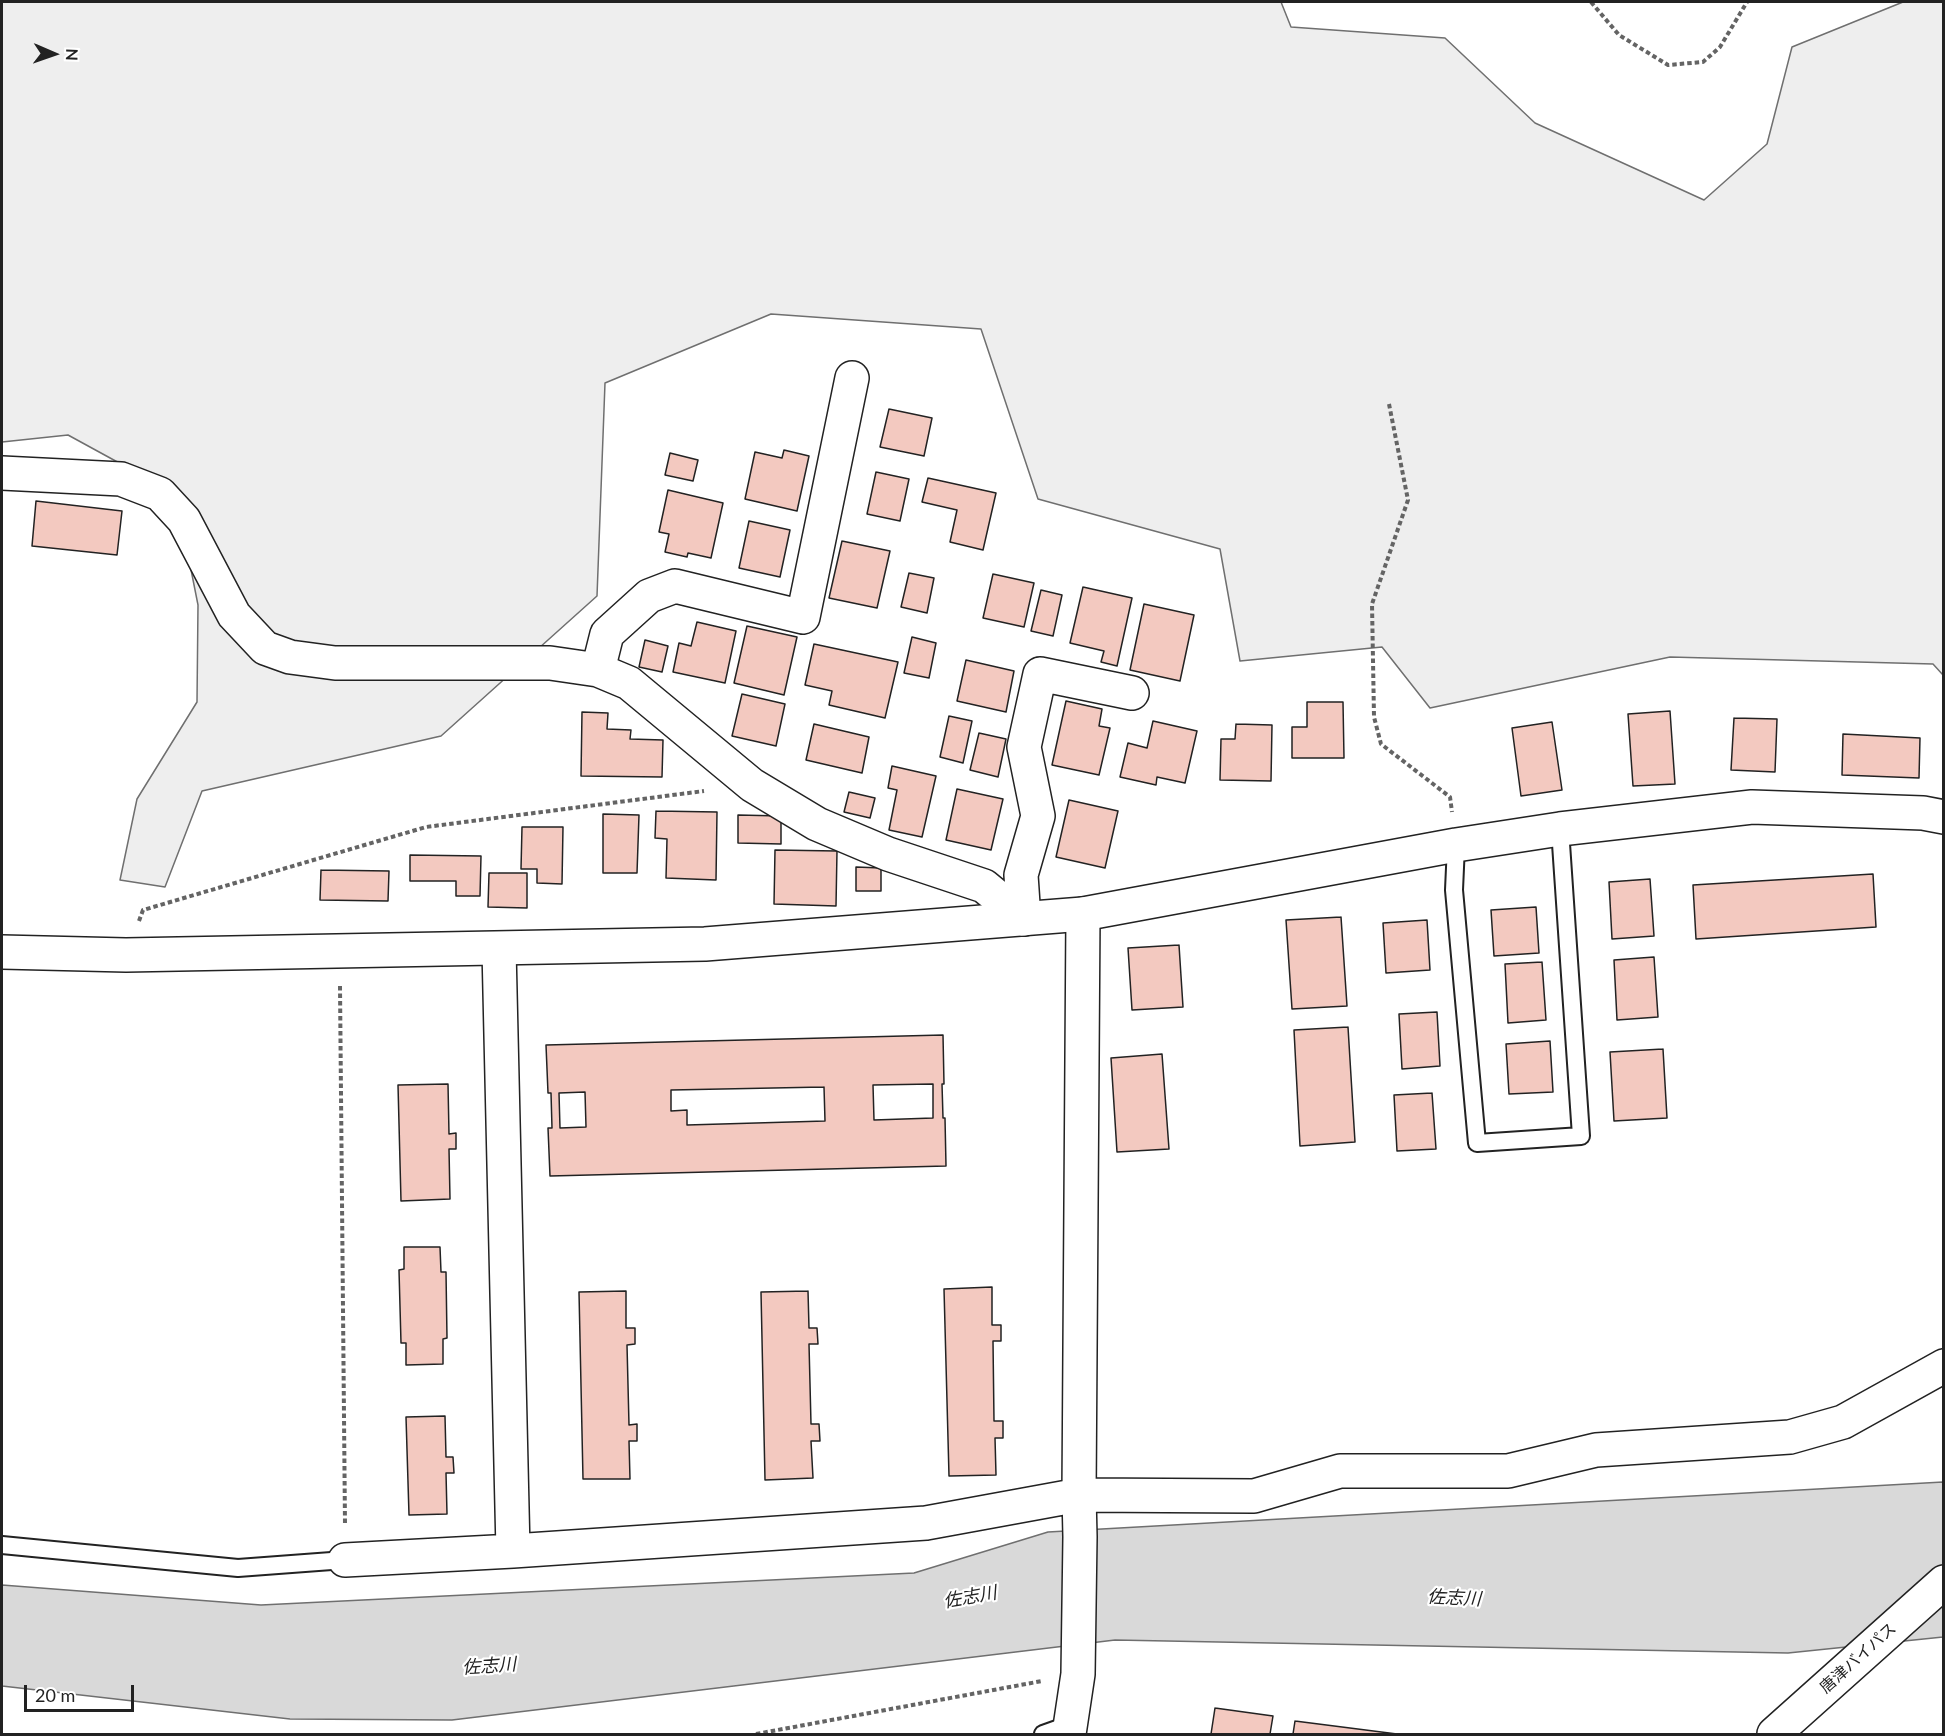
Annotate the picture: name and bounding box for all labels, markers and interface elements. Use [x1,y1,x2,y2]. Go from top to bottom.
north arrow [24,24,84,84]
text: N [63,48,82,61]
water label: 佐志川 [942,1582,998,1612]
water label: 佐志川 [1426,1586,1482,1610]
street label: 唐津バイパス [1816,1619,1900,1697]
water label: 佐志川 [461,1653,517,1679]
scale bar [27,1673,136,1711]
text: 20 m [35,1684,75,1706]

